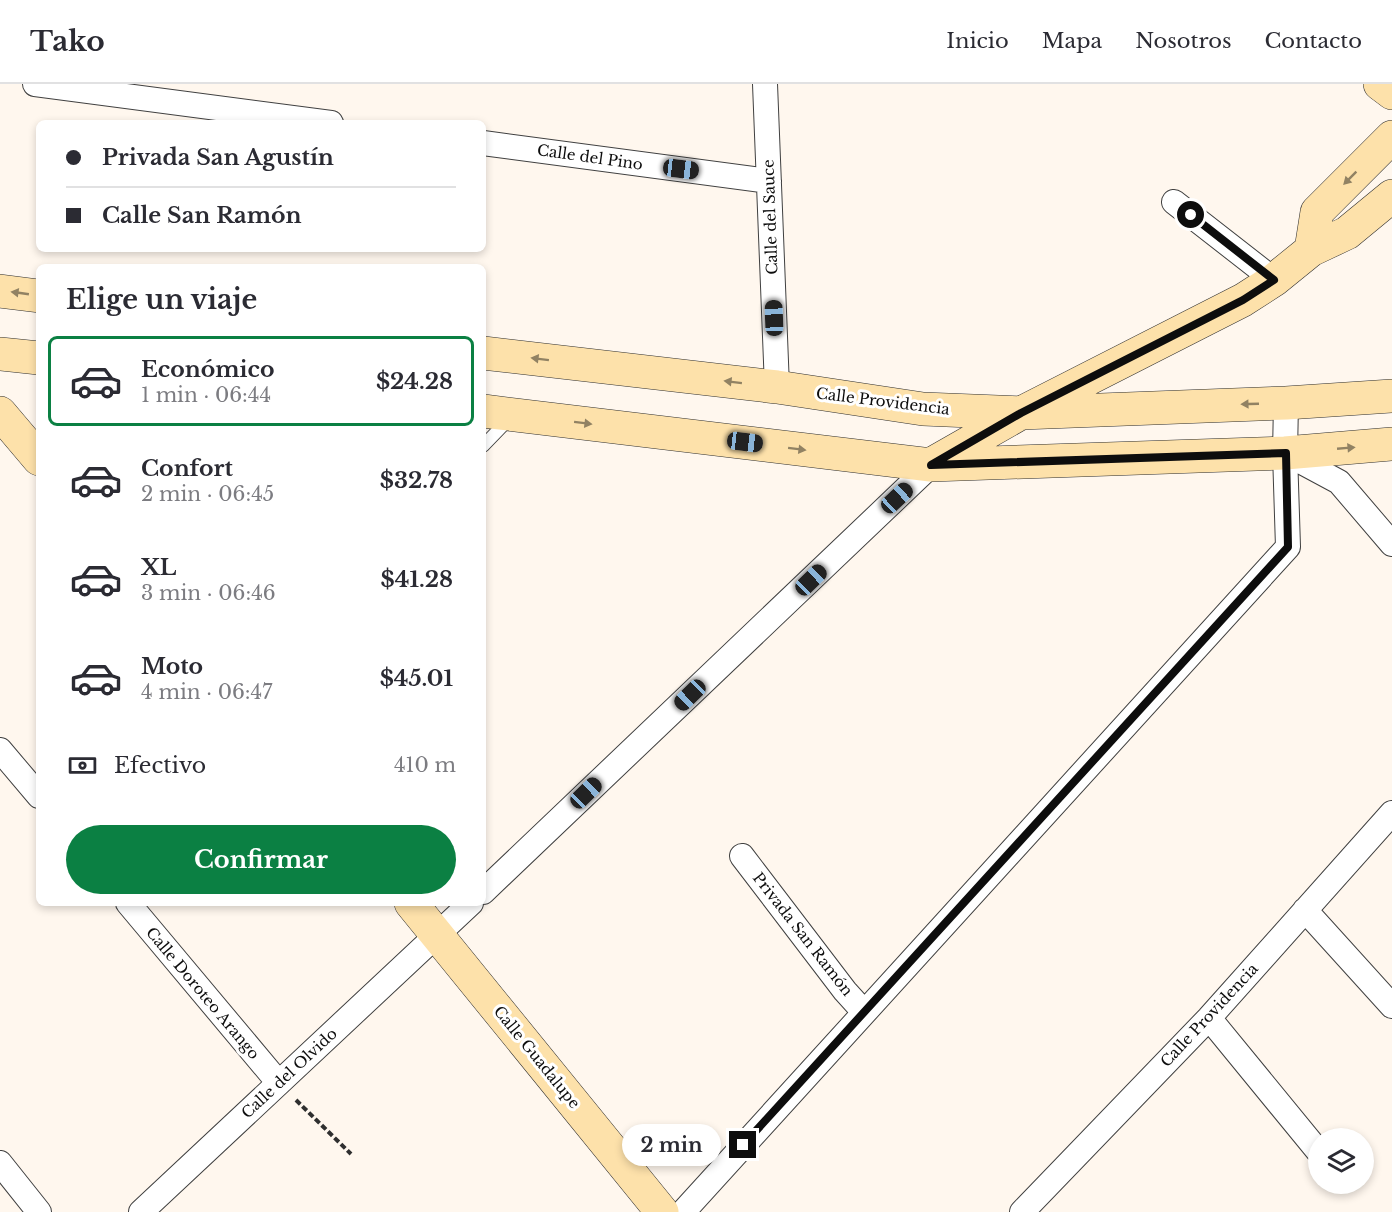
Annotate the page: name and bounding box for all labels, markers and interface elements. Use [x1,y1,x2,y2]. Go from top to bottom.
text: Tako [30,24,105,59]
text: Inicio [946,28,1009,54]
text: Mapa [1042,28,1102,54]
text: Nosotros [1135,28,1231,54]
text: Contacto [1264,28,1362,54]
street label: Calle del Pino [536,140,644,174]
text: Privada San Agustín [102,144,334,171]
car [662,158,700,180]
street label: Calle del Sauce [758,159,782,275]
one-way arrow [1344,171,1358,185]
route start [1177,201,1204,228]
text: Calle San Ramón [102,202,302,229]
text: Elige un viaje [66,283,257,316]
one-way arrow [10,289,29,298]
car [764,300,784,336]
icon: car [69,354,123,408]
one-way arrow [530,355,549,364]
text: Económico [141,356,274,383]
text: $24.28 [376,368,453,395]
one-way arrow [724,377,743,387]
text: 1 min · 06:44 [141,383,271,407]
street label: Calle Providencia [815,383,952,419]
one-way arrow [1240,400,1259,409]
one-way arrow [573,418,592,428]
car [726,431,764,453]
one-way arrow [1337,443,1356,453]
one-way arrow [788,444,807,454]
icon: car [69,453,123,507]
text: Confort [141,455,233,482]
text: $32.78 [380,467,453,494]
car [878,479,916,517]
text: 2 min · 06:45 [141,482,274,506]
icon: car [69,552,123,606]
text: XL [141,554,176,581]
car [792,561,830,599]
text: $41.28 [381,566,453,593]
text: 3 min · 06:46 [141,581,276,605]
icon: car [69,651,123,705]
text: Moto [141,653,203,680]
text: $45.01 [380,665,453,692]
car [671,676,709,714]
text: 4 min · 06:47 [141,680,272,704]
icon: cash [66,749,99,782]
text: Efectivo [114,752,206,779]
text: 410 m [394,753,456,777]
car [567,774,605,812]
button: Confirmar [66,825,456,894]
street label: Privada San Ramón [749,869,857,999]
street label: Calle Doroteo Arango [142,923,264,1063]
street label: Calle Providencia [1156,959,1262,1071]
street label: Calle Guadalupe [490,1002,584,1112]
street label: Calle del Olvido [237,1024,341,1122]
callout: 2 min [623,1124,722,1166]
map controls [1308,1128,1374,1194]
button: layers [1308,1128,1374,1194]
route end [729,1131,756,1158]
text: 2 min [640,1133,703,1157]

